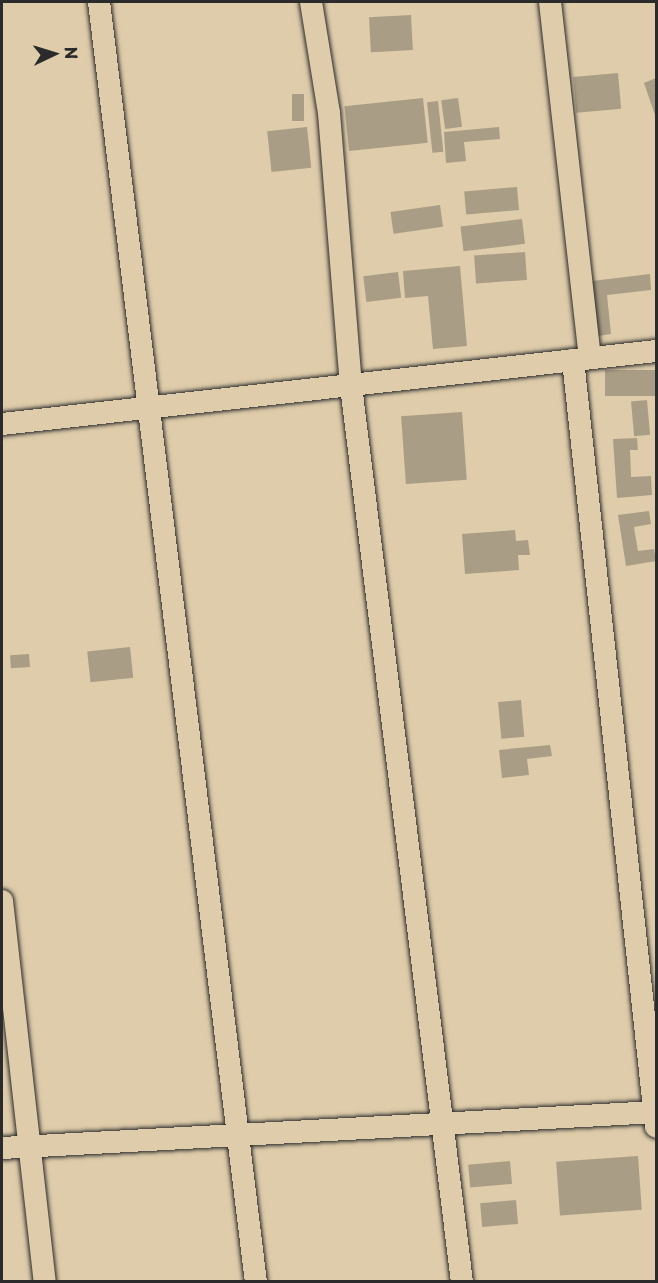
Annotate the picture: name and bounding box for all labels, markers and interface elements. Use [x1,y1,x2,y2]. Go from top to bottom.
north arrow [24,24,84,84]
text: N [60,46,84,60]

